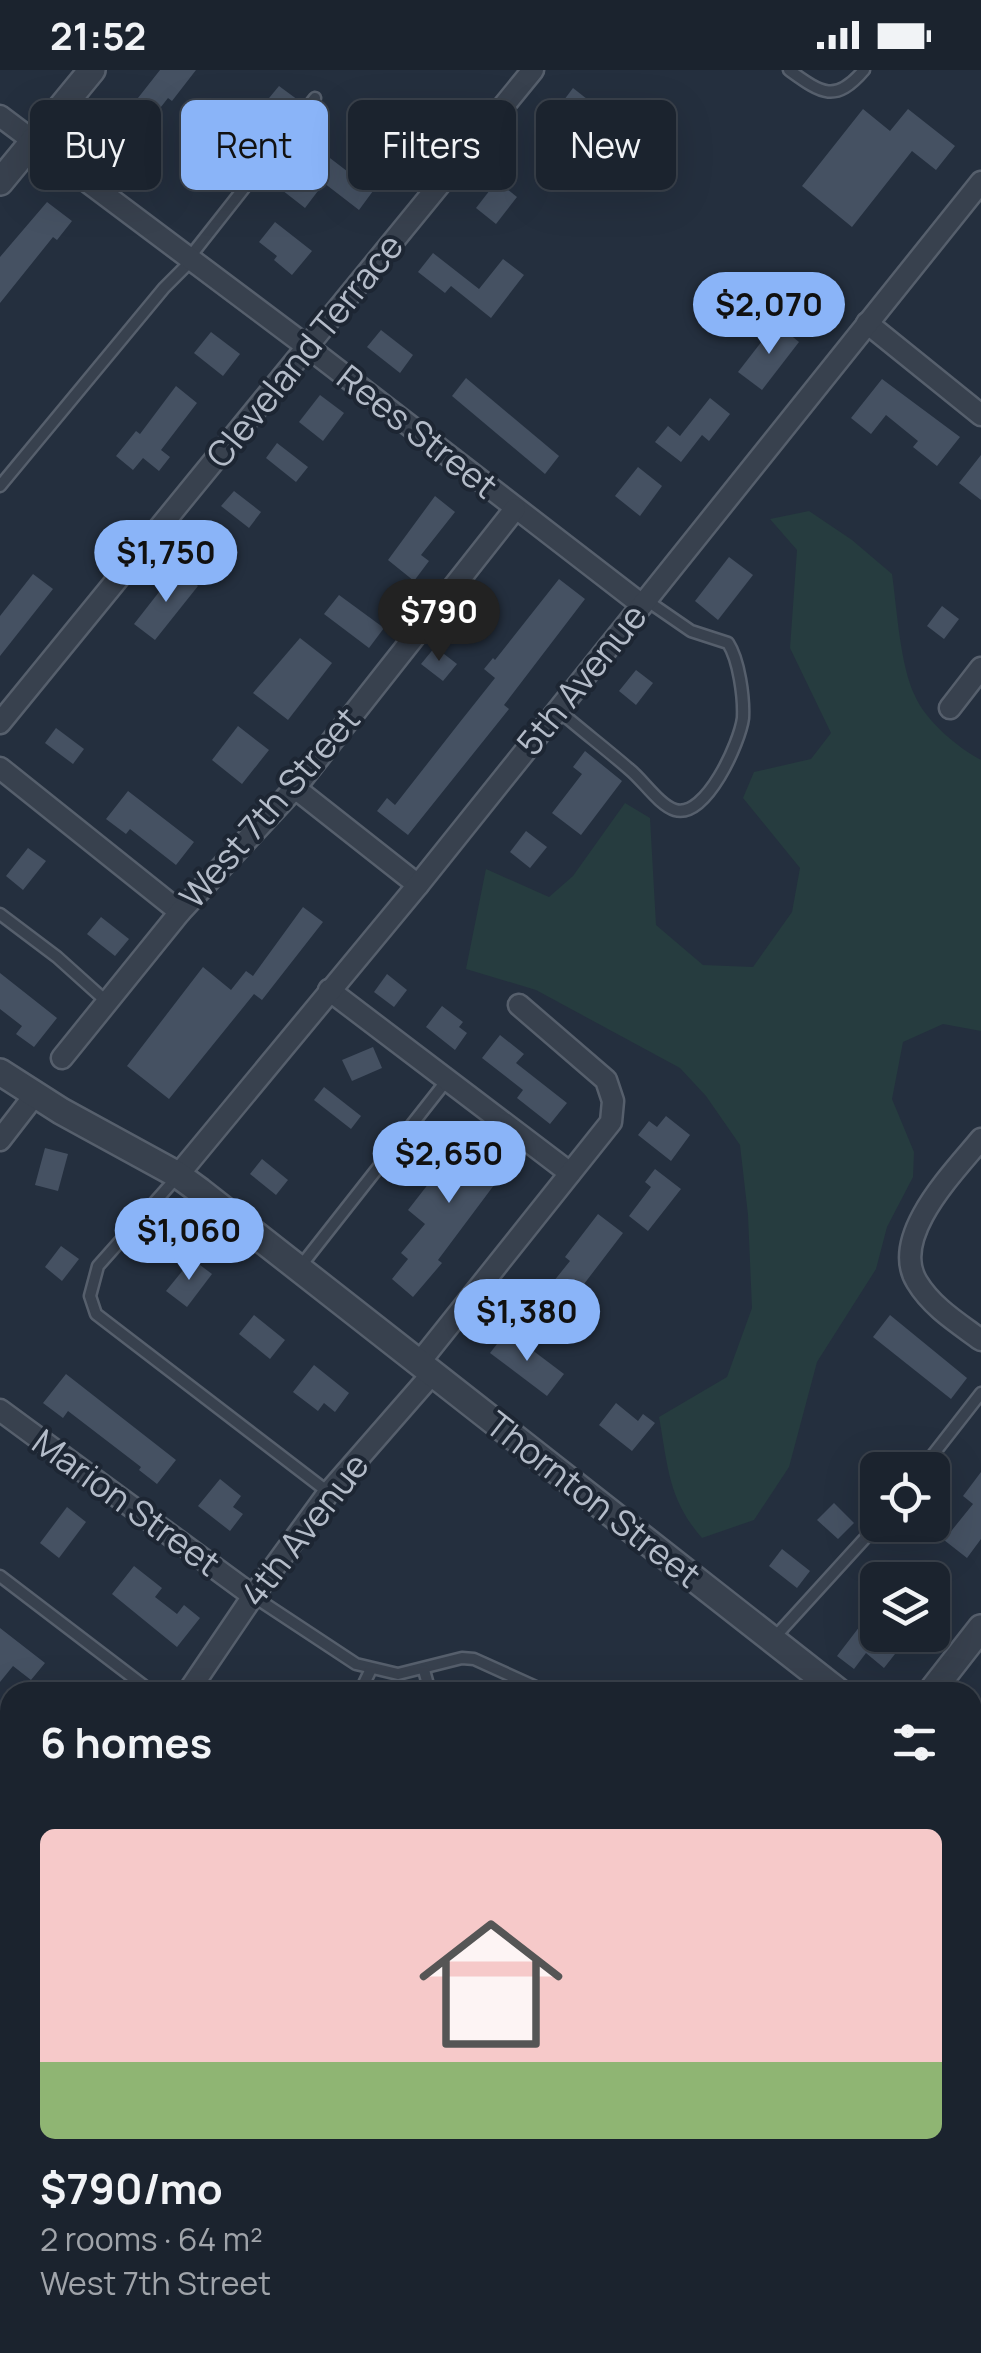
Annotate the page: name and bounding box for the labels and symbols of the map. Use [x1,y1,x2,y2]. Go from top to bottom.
street label: Cleveland Terrace [195,223,414,478]
pin: $2,070 [688,272,850,357]
street label: Rees Street [328,353,508,509]
pin: $1,750 [85,520,247,605]
pin: $790 [380,579,498,664]
street label: 5th Avenue [505,594,657,765]
street label: West 7th Street [168,696,370,918]
pin: $2,650 [368,1121,530,1206]
pin: $1,060 [108,1198,270,1283]
pin: $1,380 [446,1279,608,1364]
street label: Thornton Street [476,1400,711,1598]
street label: Marion Street [23,1418,230,1587]
street label: 4th Avenue [229,1443,379,1616]

